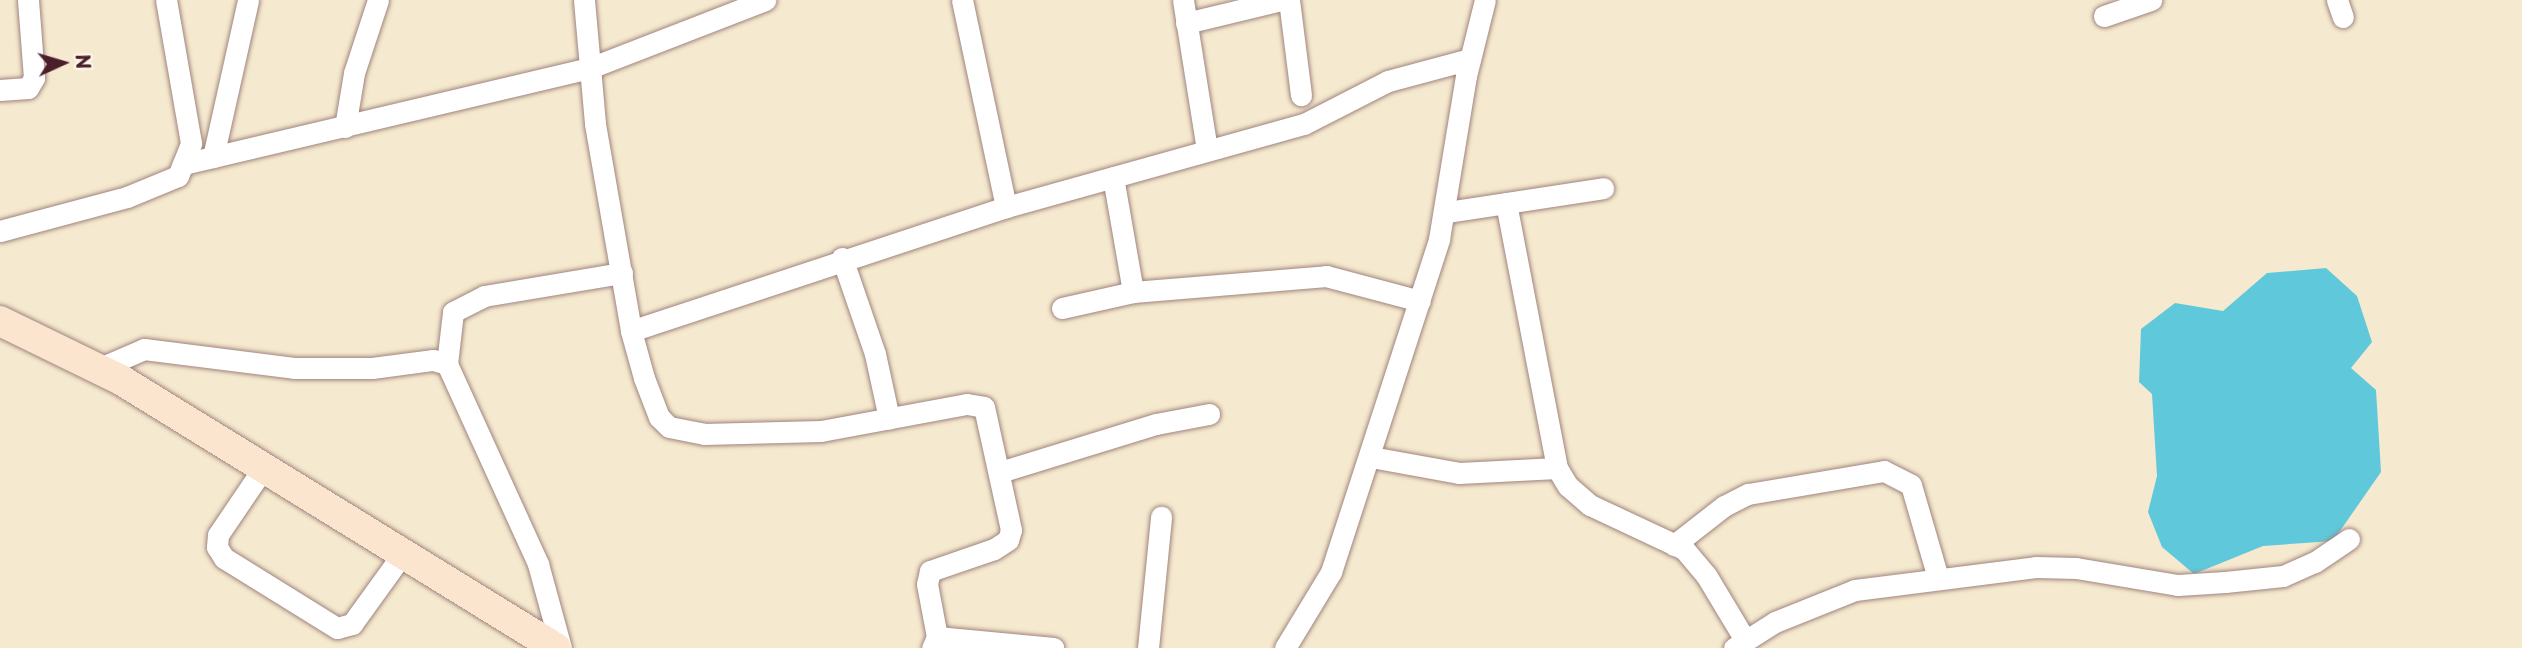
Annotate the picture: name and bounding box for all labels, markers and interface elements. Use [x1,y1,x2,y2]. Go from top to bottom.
north arrow [28,28,98,98]
text: N [69,53,98,70]

